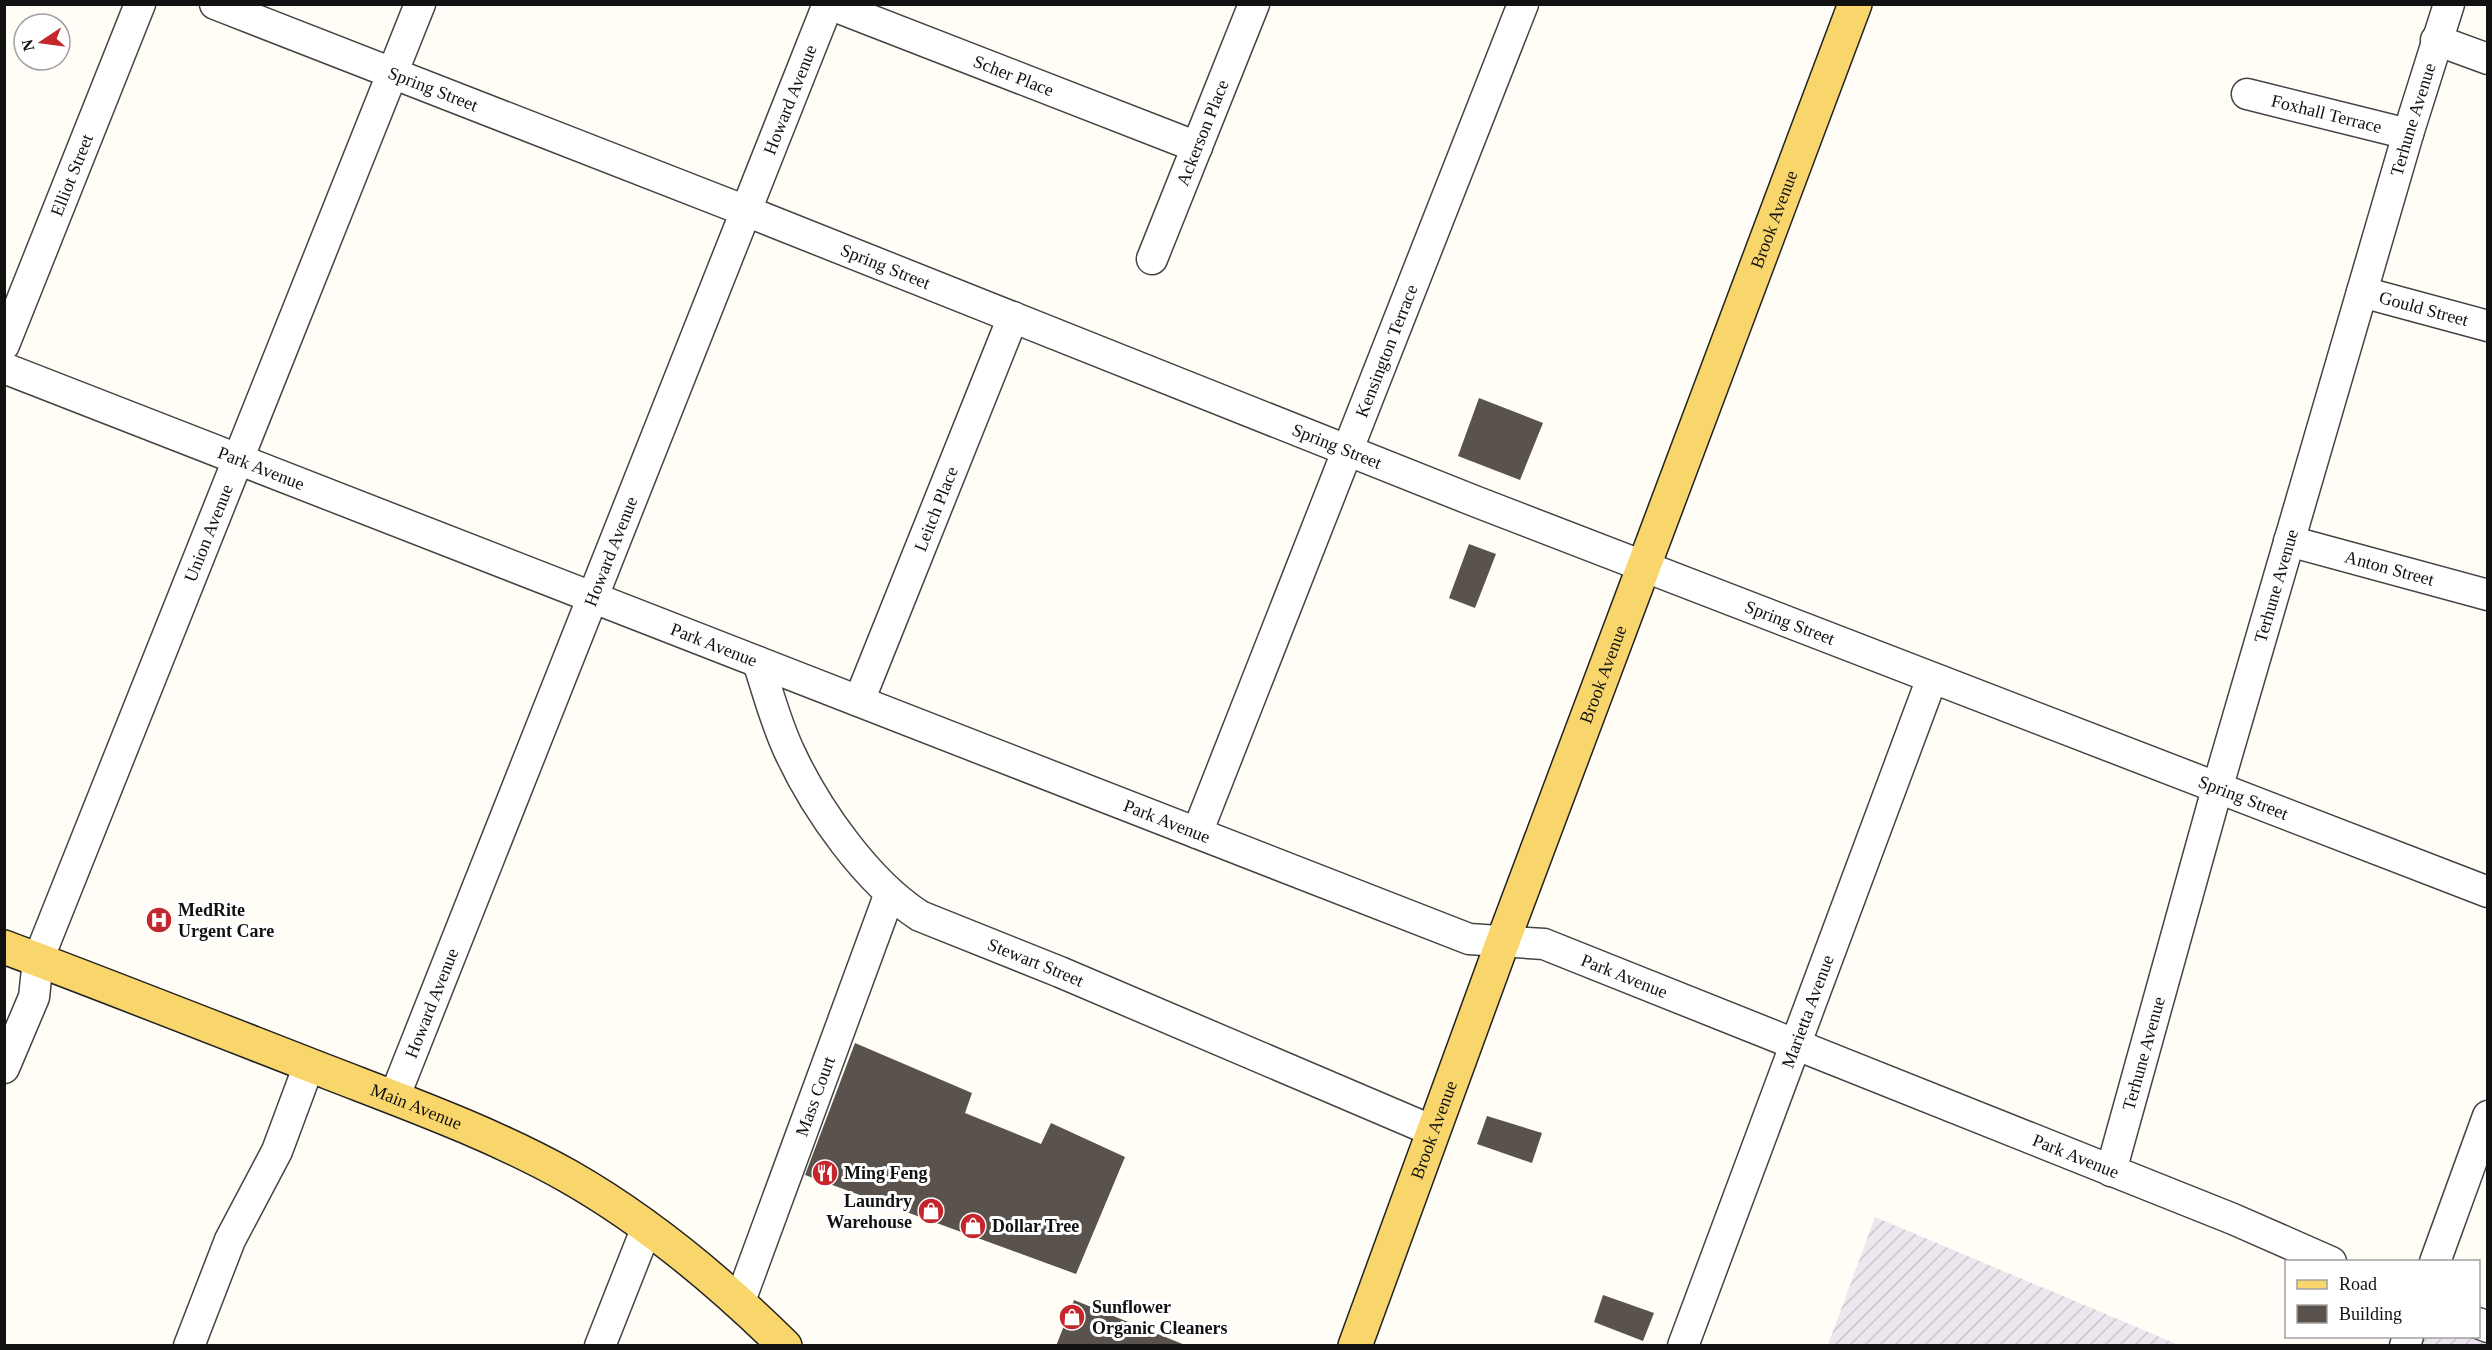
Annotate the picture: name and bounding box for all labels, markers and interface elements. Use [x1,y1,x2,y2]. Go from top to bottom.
north arrow [12,12,72,72]
text: N [18,37,37,53]
street label: Howard Avenue [759,42,821,157]
street label: Scher Place [971,51,1057,100]
street label: Terhune Avenue [2386,61,2440,178]
street label: Spring Street [385,62,481,115]
street label: Ackerson Place [1172,77,1233,189]
street label: Foxhall Terrace [2269,90,2384,137]
street label: Elliot Street [46,131,97,219]
street label: Brook Avenue [1747,168,1802,271]
street label: Spring Street [838,240,933,293]
street label: Kensington Terrace [1351,282,1422,420]
street label: Gould Street [2377,287,2471,330]
street label: Spring Street [1289,419,1385,473]
street label: Park Avenue [215,442,307,494]
street label: Leitch Place [910,464,962,554]
street label: Union Avenue [180,481,237,585]
street label: Howard Avenue [580,494,642,609]
street label: Terhune Avenue [2250,527,2302,645]
street label: Anton Street [2343,547,2436,590]
street label: Spring Street [1742,596,1838,649]
street label: Park Avenue [668,619,760,671]
street label: Brook Avenue [1576,623,1631,726]
street label: Spring Street [2196,771,2291,824]
street label: Park Avenue [1121,795,1213,847]
place label: MedRite Urgent Care [178,900,274,941]
hospital icon: MedRite Urgent Care [144,905,174,935]
street label: Stewart Street [985,934,1087,991]
street label: Howard Avenue [401,946,462,1061]
street label: Park Avenue [1578,950,1670,1002]
street label: Marietta Avenue [1777,952,1838,1071]
street label: Terhune Avenue [2118,994,2169,1112]
street label: Mass Court [791,1054,839,1139]
street label: Brook Avenue [1407,1078,1461,1182]
street label: Main Avenue [368,1080,465,1134]
street label: Park Avenue [2030,1130,2122,1182]
restaurant icon: Ming Feng [810,1158,840,1188]
place label: Ming Feng [844,1163,928,1183]
place label: Laundry Warehouse [826,1191,912,1232]
shop icon: Laundry Warehouse [916,1196,946,1226]
shop icon: Dollar Tree [958,1211,988,1241]
place label: Dollar Tree [992,1216,1079,1236]
legend [2285,1260,2480,1338]
text: Road [2339,1274,2377,1294]
place label: Sunflower Organic Cleaners [1092,1297,1227,1338]
shop icon: Sunflower Organic Cleaners [1057,1302,1087,1332]
text: Building [2339,1304,2402,1324]

